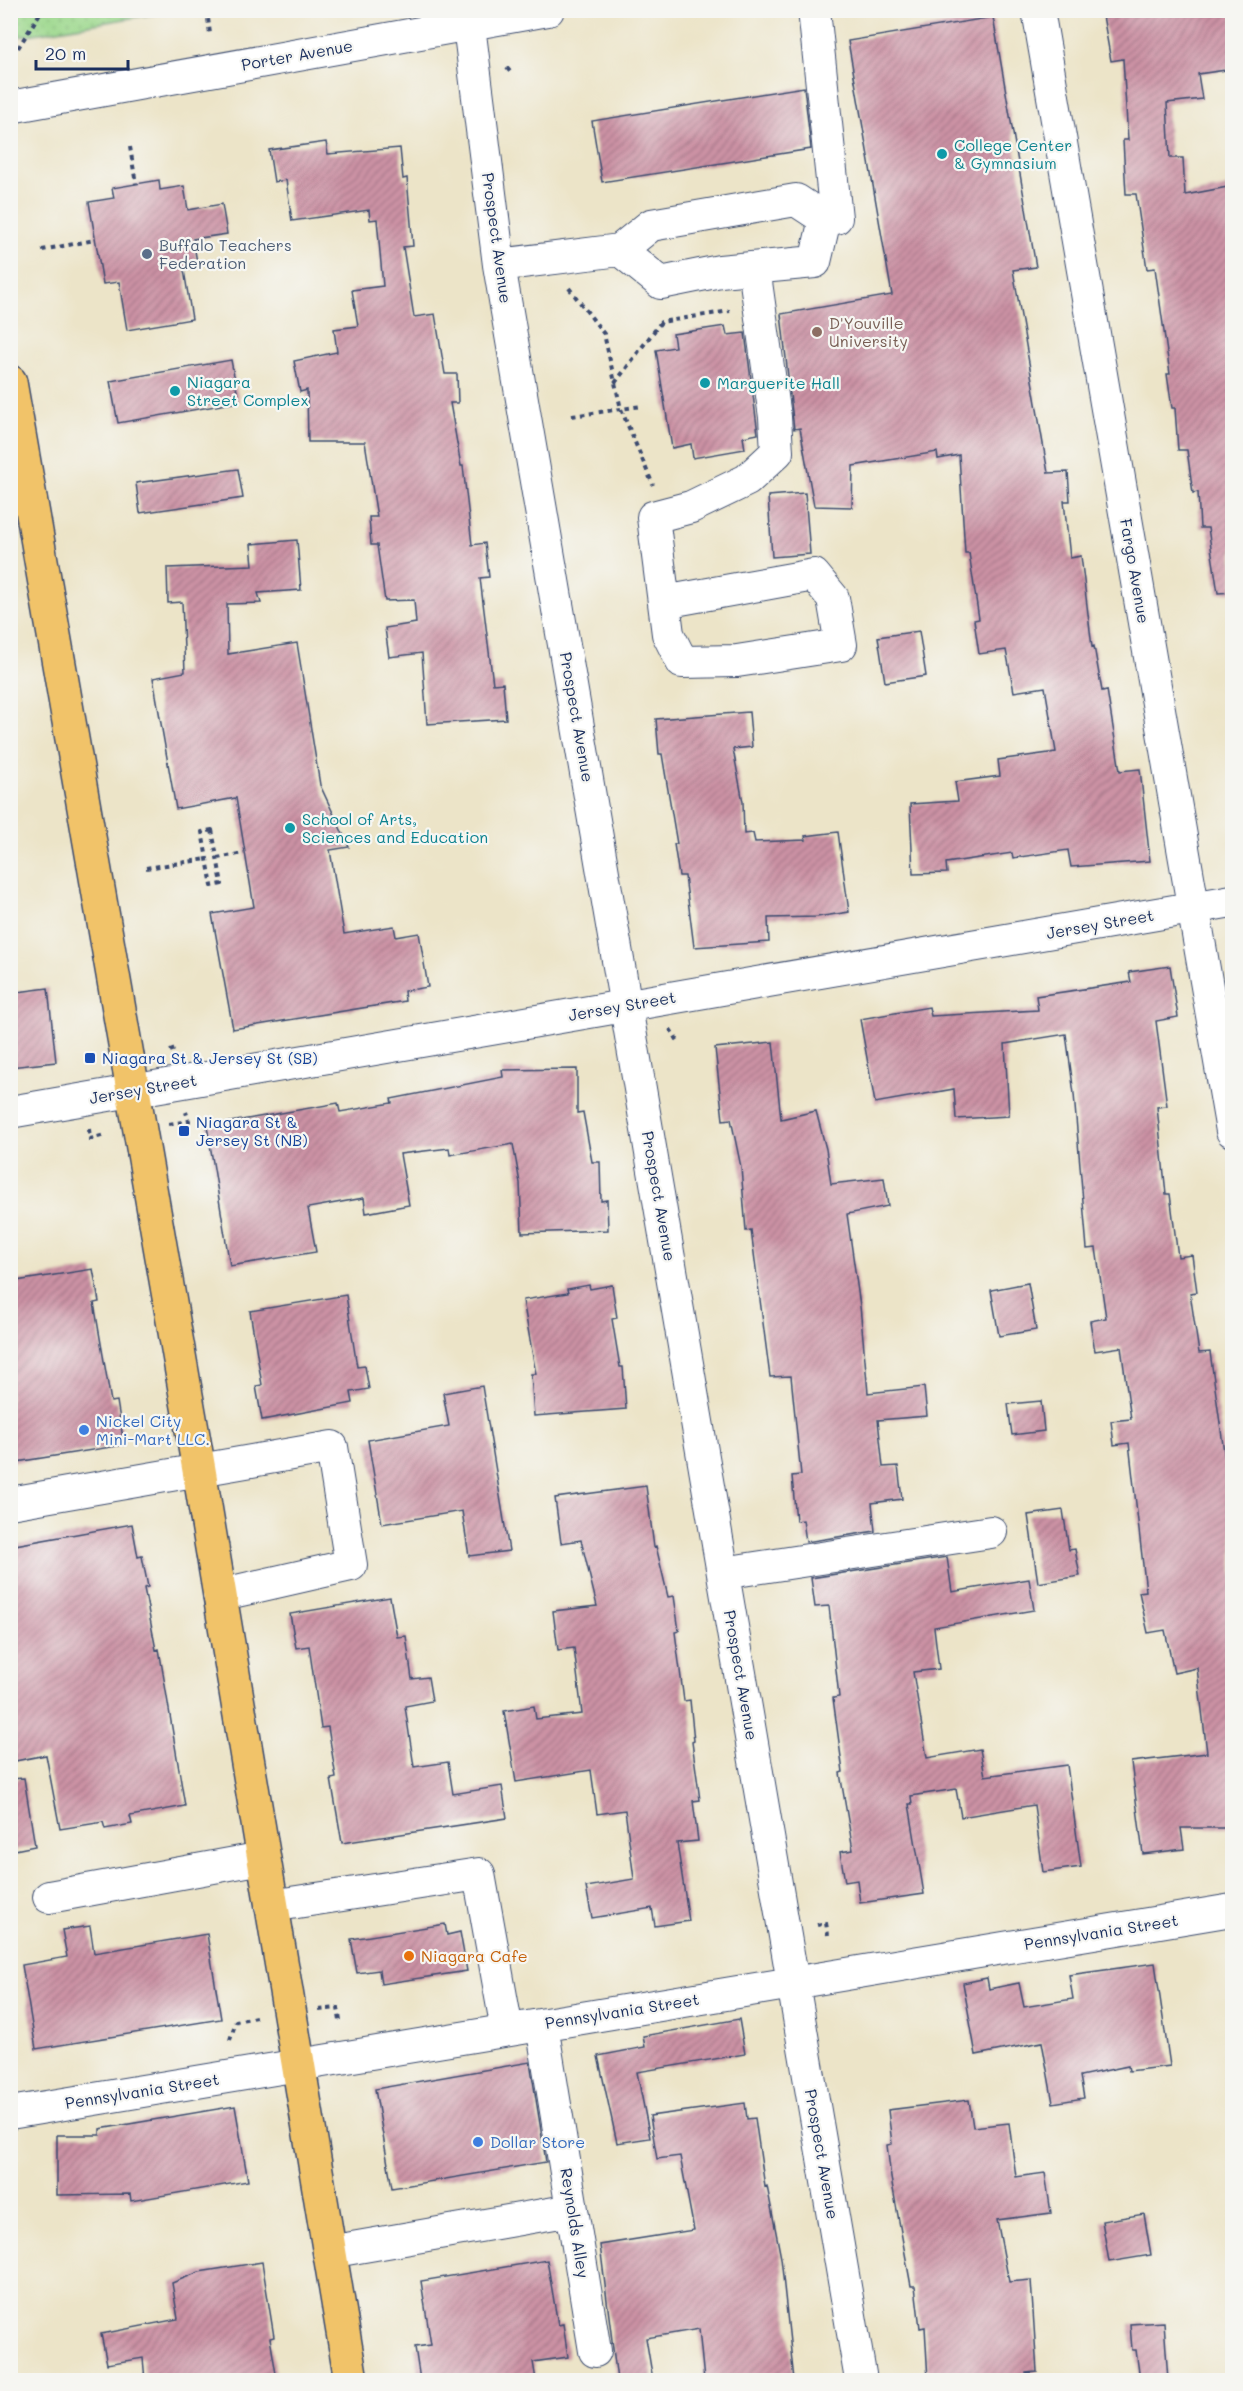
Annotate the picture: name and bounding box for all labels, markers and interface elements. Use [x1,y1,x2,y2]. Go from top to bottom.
scale bar [36,33,128,71]
street label: Porter Avenue [240,34,354,75]
text: 20 m [45,41,86,65]
place label: College Center & Gymnasium [954,134,1072,173]
marker: College Center & Gymnasium [935,147,949,161]
street label: Prospect Avenue [478,171,517,305]
place label: Buffalo Teachers Federation [159,234,292,273]
marker: Buffalo Teachers Federation [140,247,154,261]
place label: D'Youville University [829,312,908,351]
marker: D'Youville University [810,325,824,339]
place label: Niagara Street Complex [187,371,309,410]
place label: Marguerite Hall [717,372,840,393]
marker: Marguerite Hall [698,376,712,390]
marker: Niagara Street Complex [168,384,182,398]
street label: Fargo Avenue [1116,517,1155,625]
street label: Prospect Avenue [556,650,599,784]
place label: School of Arts, Sciences and Education [302,808,488,847]
marker: School of Arts, Sciences and Education [283,821,297,835]
street label: Jersey Street [1045,904,1155,943]
street label: Jersey Street [567,986,677,1025]
place label: Niagara St & Jersey St (SB) [102,1047,318,1068]
marker: Niagara St & Jersey St (SB) [83,1051,97,1065]
street label: Jersey Street [88,1069,198,1108]
place label: Niagara St & Jersey St (NB) [196,1111,308,1150]
marker: Niagara St & Jersey St (NB) [177,1124,191,1138]
street label: Prospect Avenue [638,1129,681,1263]
place label: Nickel City Mini-Mart LLC. [96,1410,210,1449]
marker: Nickel City Mini-Mart LLC. [77,1423,91,1437]
street label: Prospect Avenue [720,1608,763,1742]
street label: Pennsylvania Street [1022,1909,1179,1954]
place label: Niagara Cafe [421,1945,528,1966]
marker: Niagara Cafe [402,1949,416,1963]
street label: Pennsylvania Street [543,1988,700,2033]
street label: Pennsylvania Street [63,2068,220,2113]
street label: Prospect Avenue [801,2087,844,2221]
place label: Dollar Store [490,2131,585,2152]
marker: Dollar Store [471,2135,485,2149]
street label: Reynolds Alley [556,2166,595,2280]

